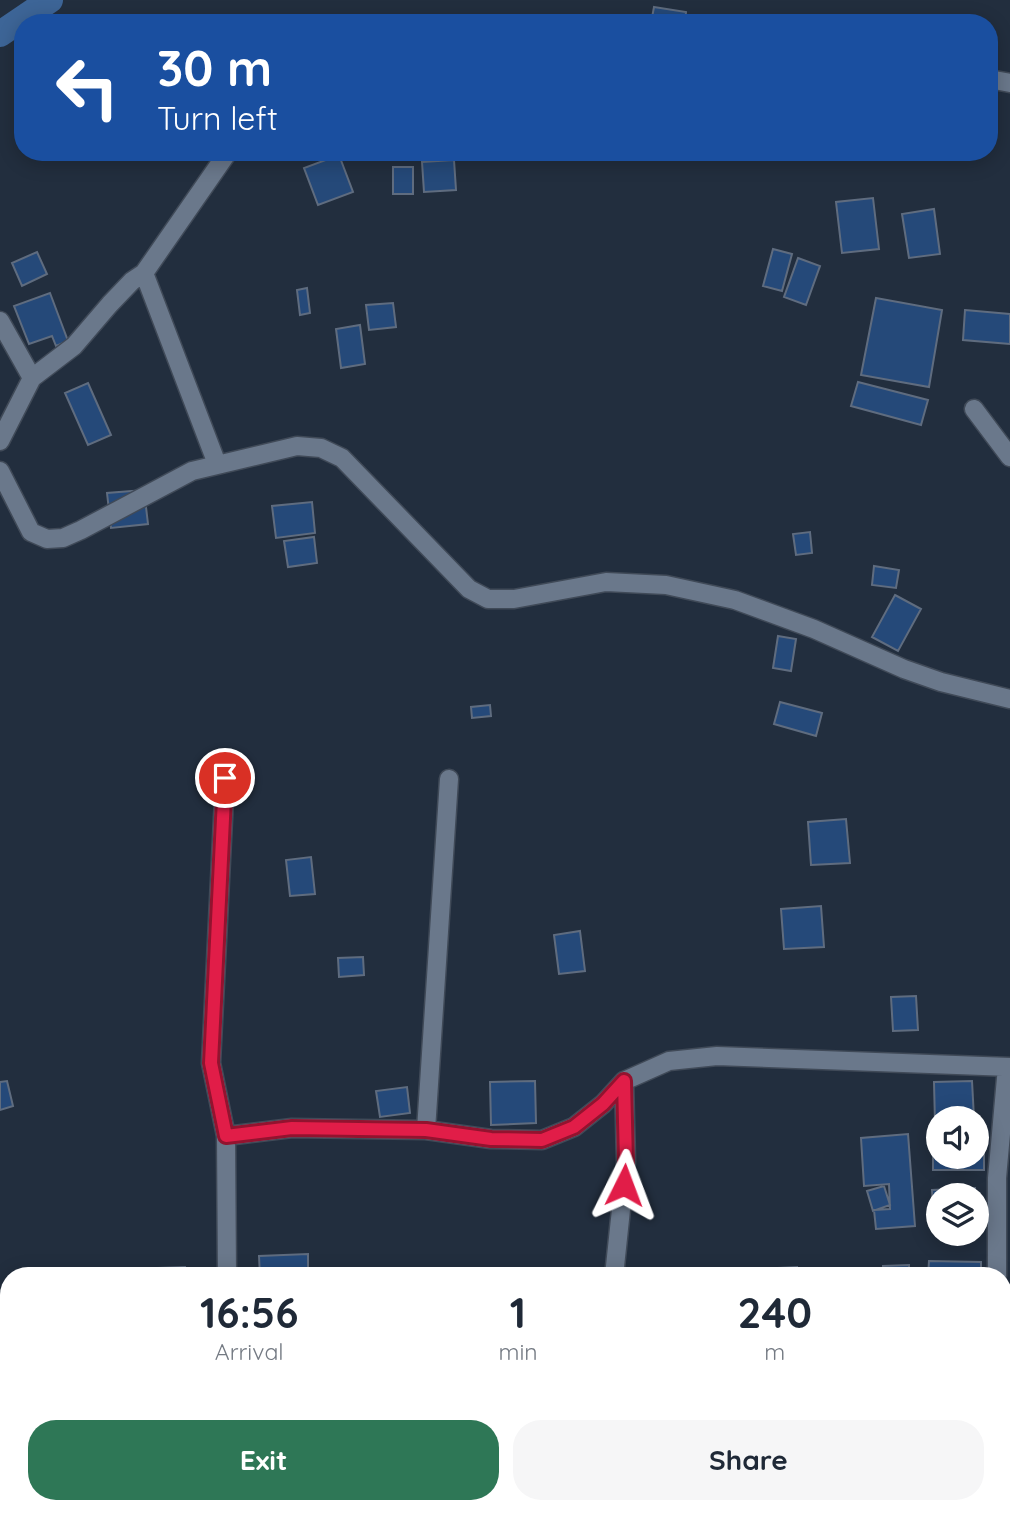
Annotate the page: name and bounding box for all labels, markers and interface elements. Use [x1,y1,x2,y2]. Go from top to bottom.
text: 30 m [157,37,272,98]
icon: left [42,42,133,133]
text: Turn left [157,98,278,138]
pin [195,748,255,808]
icon: arrive [206,759,244,797]
map controls [926,1106,989,1246]
button: sound [926,1106,989,1169]
position arrow [587,1148,661,1222]
button: layers [926,1183,989,1246]
text: 16:56 [200,1286,298,1339]
text: 1 [510,1286,526,1339]
text: 240 [738,1286,812,1339]
text: Arrival [215,1337,284,1366]
text: min [498,1337,538,1366]
text: m [764,1337,785,1366]
button: Exit [28,1420,499,1500]
button: Share [513,1420,984,1500]

